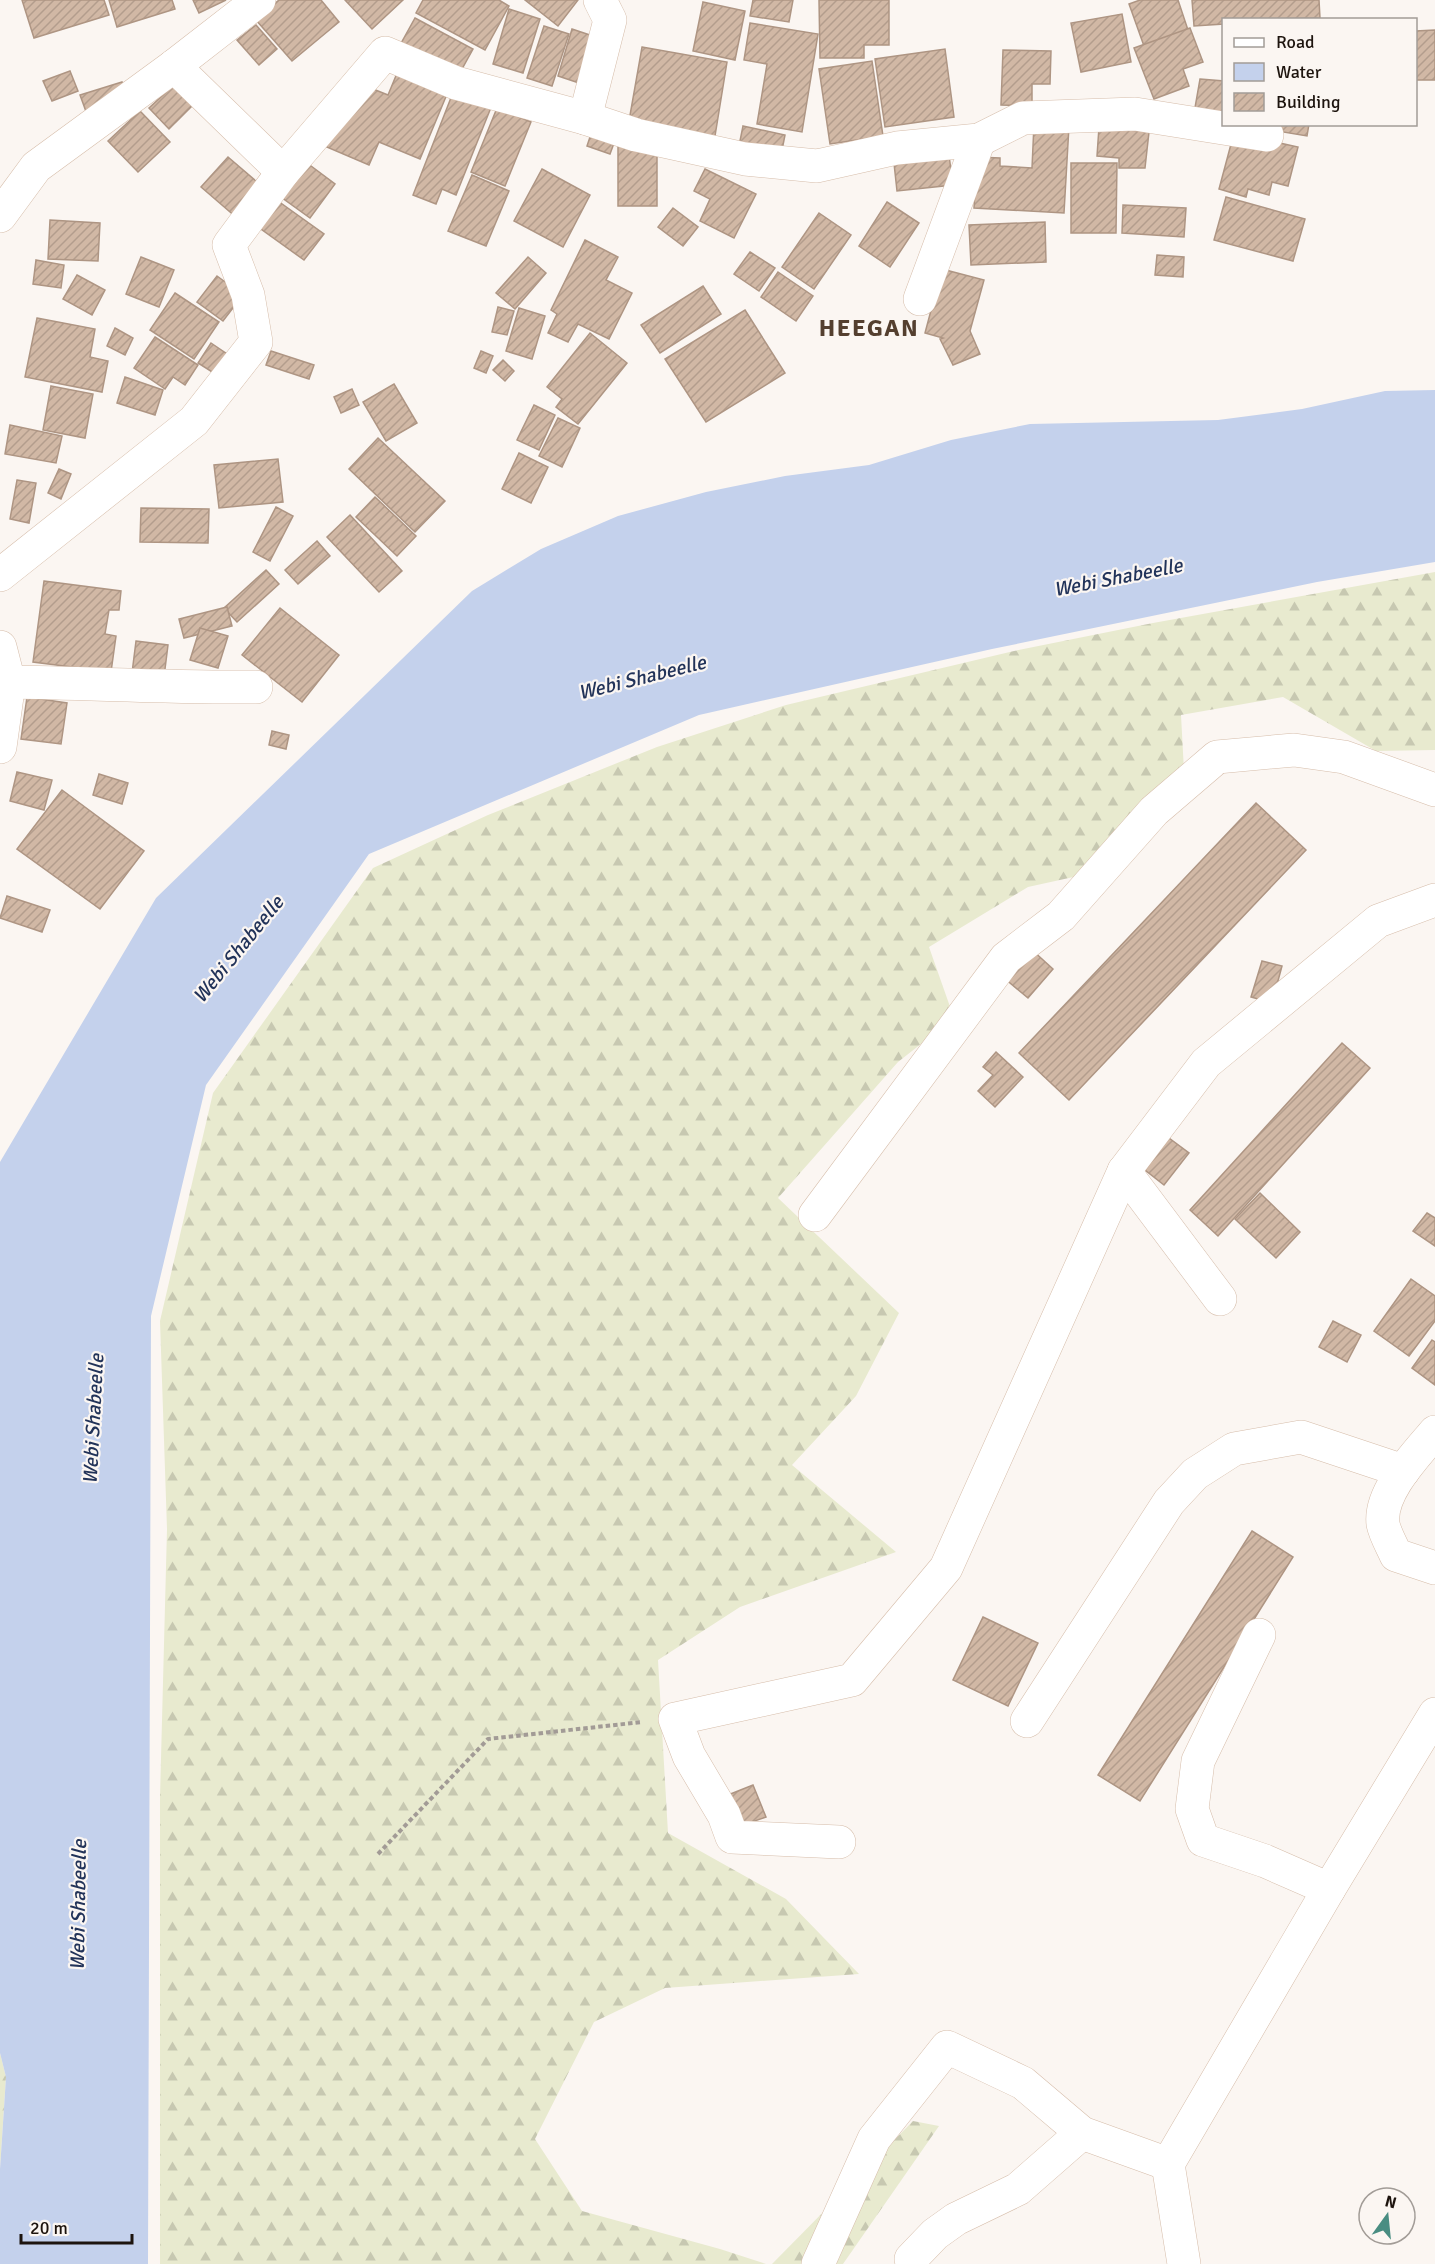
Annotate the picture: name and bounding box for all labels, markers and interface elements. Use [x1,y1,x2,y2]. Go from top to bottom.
legend [1222,18,1417,126]
text: Road [1276,31,1315,53]
text: Water [1276,61,1322,83]
text: Building [1276,91,1340,113]
district label: HEEGAN [819,313,919,343]
water label: Webi Shabeelle [1052,553,1186,602]
water label: Webi Shabeelle [576,649,709,705]
water label: Webi Shabeelle [188,890,290,1008]
water label: Webi Shabeelle [78,1352,109,1485]
water label: Webi Shabeelle [65,1838,92,1971]
north arrow [1357,2186,1417,2246]
text: N [1383,2191,1399,2214]
scale bar [21,2207,132,2245]
text: 20 m [30,2217,68,2239]

